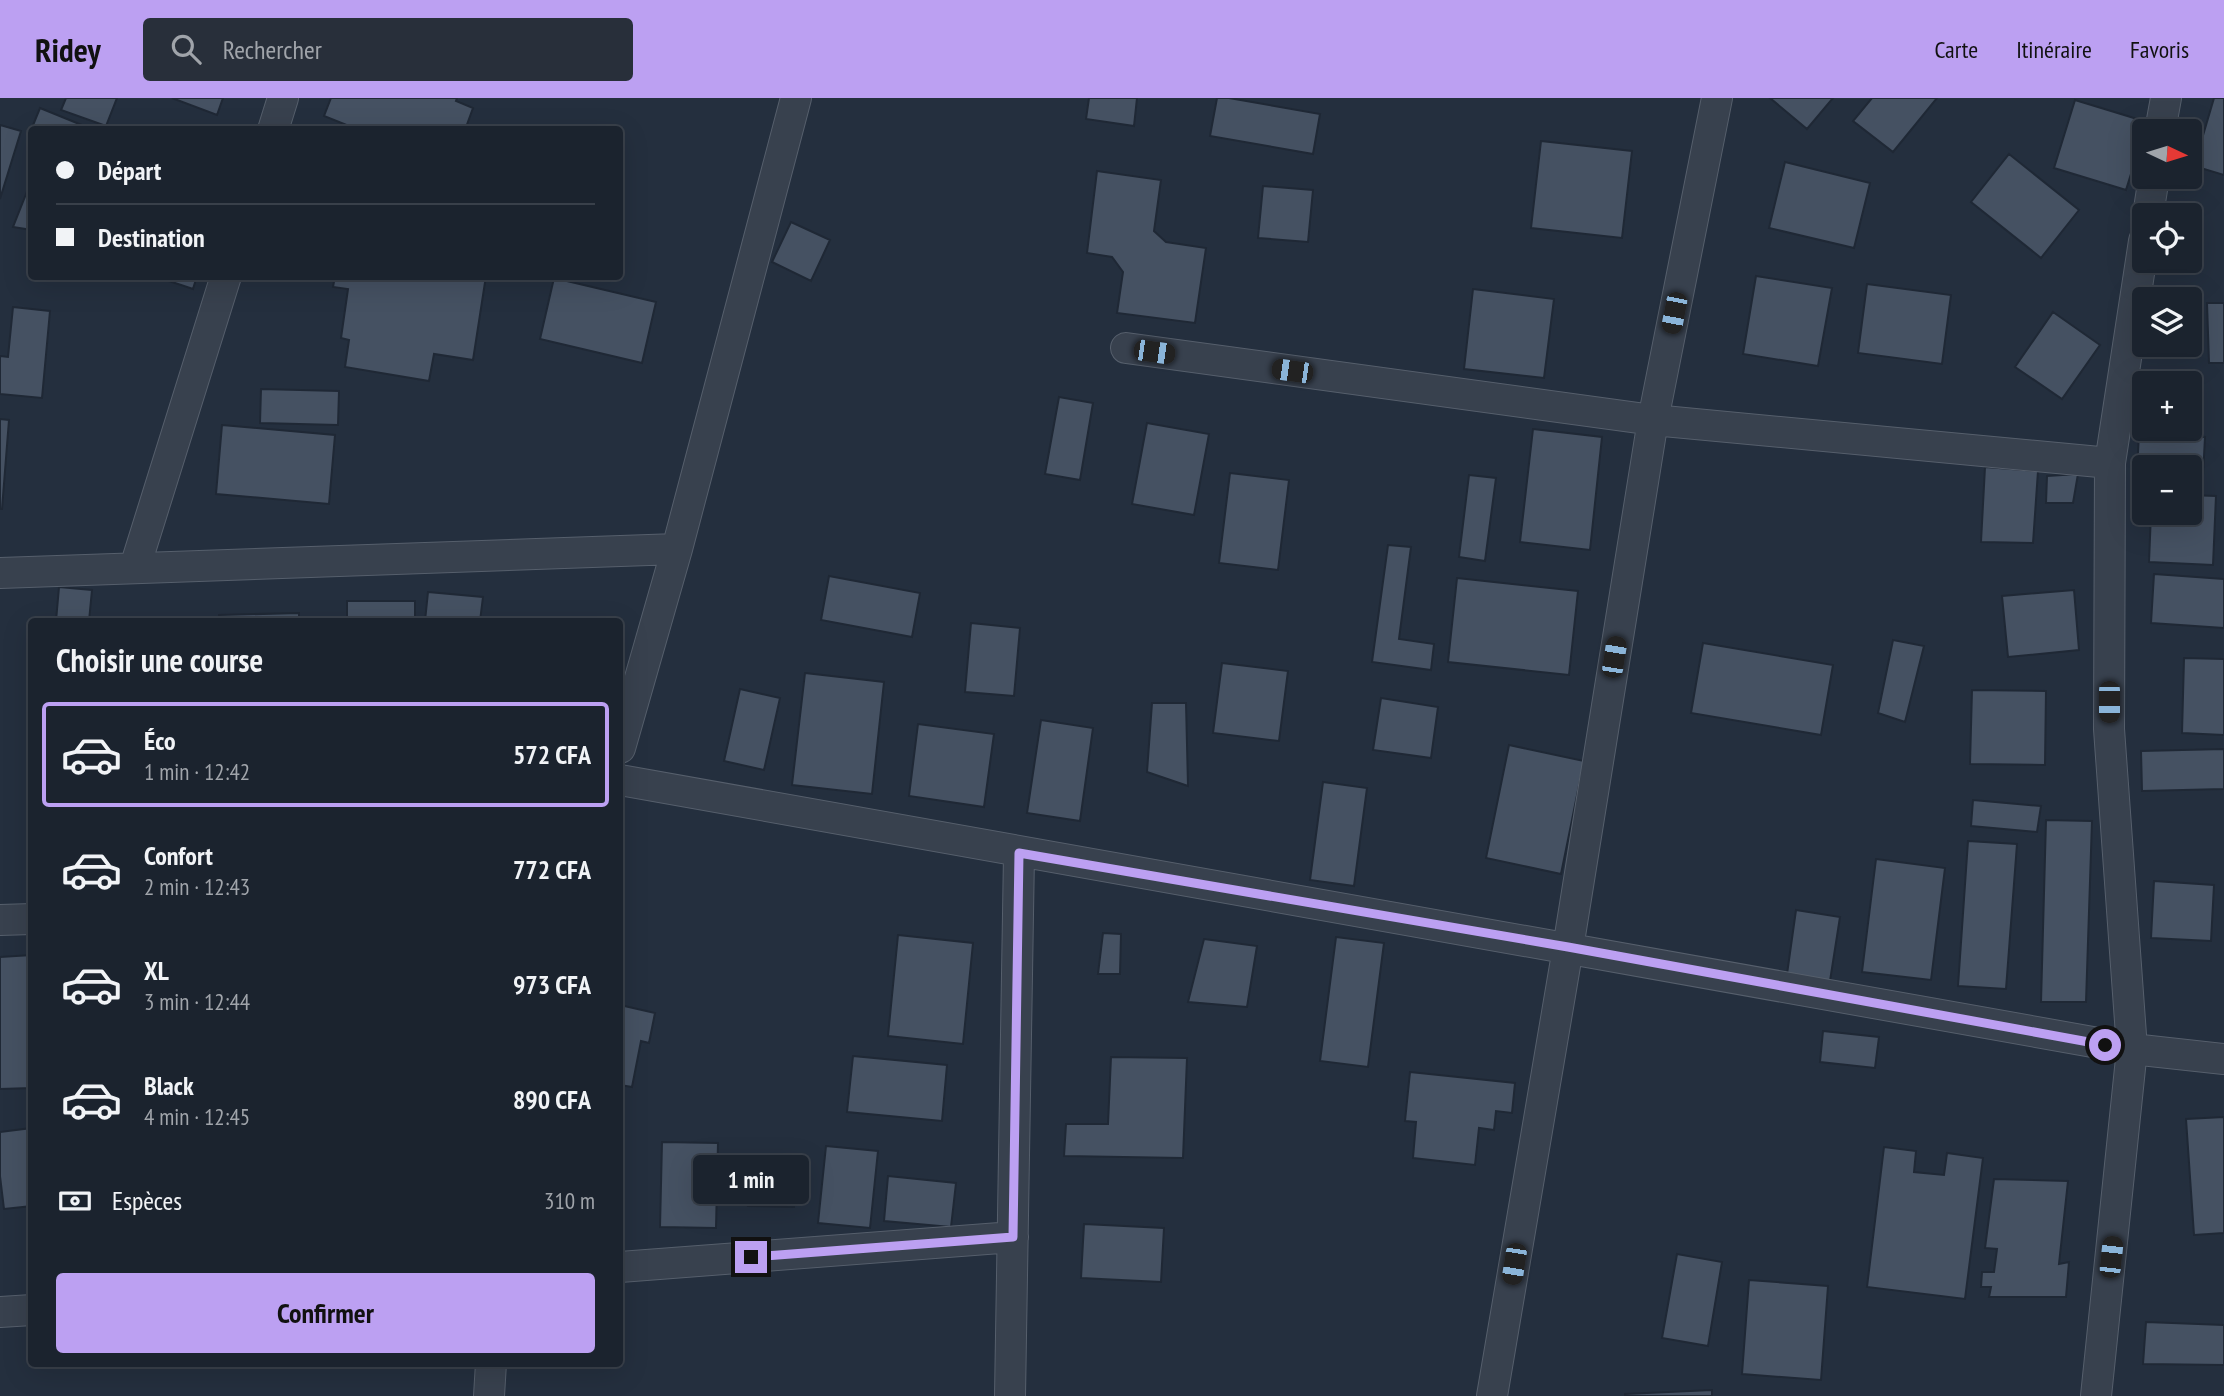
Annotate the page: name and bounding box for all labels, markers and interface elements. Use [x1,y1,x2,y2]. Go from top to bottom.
search box [143,18,633,81]
text: Ridey [35,28,101,71]
icon: search [167,30,205,68]
text: Rechercher [223,33,322,66]
text: Carte [1934,34,1978,65]
text: Itinéraire [2016,34,2092,65]
text: Favoris [2130,34,2189,65]
north arrow [2132,119,2202,189]
map controls [2132,119,2202,525]
text: Départ [98,154,161,187]
button: locate [2132,203,2202,273]
text: Destination [98,221,205,254]
button: layers [2132,287,2202,357]
car [1660,290,1689,336]
car [1132,339,1177,365]
car [1270,358,1315,384]
button: + [2132,371,2202,441]
button: − [2132,455,2202,525]
car [1601,635,1628,679]
text: Choisir une course [56,639,263,681]
car [2099,681,2120,723]
icon: car [60,723,123,786]
text: Éco [144,724,176,757]
text: 572 CFA [513,738,591,771]
text: 1 min · 12:42 [144,757,250,786]
icon: car [60,838,123,901]
text: Confort [144,839,213,872]
text: 772 CFA [513,853,591,886]
text: 2 min · 12:43 [144,872,250,901]
icon: car [60,953,123,1016]
text: XL [144,954,169,987]
text: 973 CFA [513,968,591,1001]
text: 3 min · 12:44 [144,987,250,1016]
route start [2089,1029,2121,1061]
icon: car [60,1068,123,1131]
text: Black [144,1069,194,1102]
text: 890 CFA [513,1083,591,1116]
text: 4 min · 12:45 [144,1102,250,1131]
callout: 1 min [693,1156,809,1204]
text: 1 min [728,1165,774,1194]
icon: cash [56,1182,94,1220]
text: Espèces [112,1184,182,1217]
text: 310 m [544,1186,595,1215]
car [2099,1235,2124,1279]
route end [735,1241,767,1273]
car [1501,1242,1528,1286]
button: Confirmer [56,1273,595,1353]

